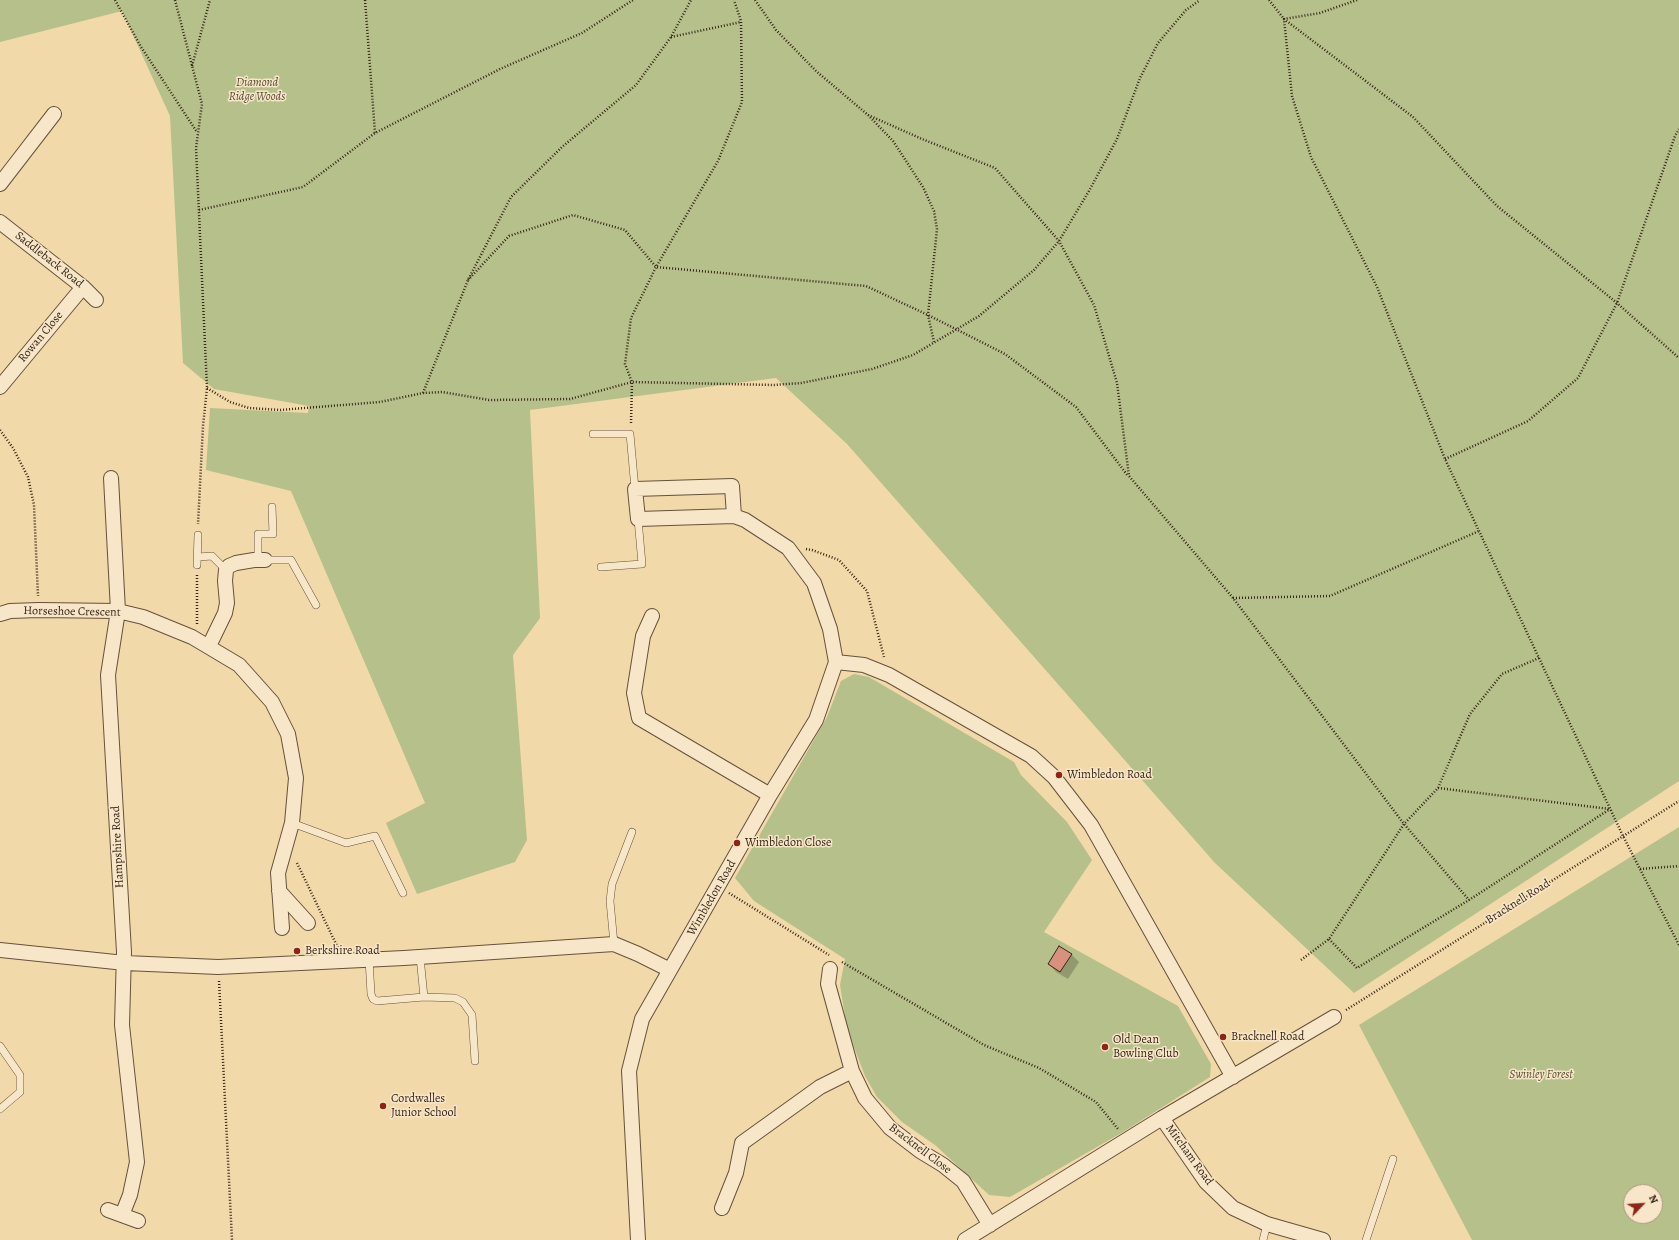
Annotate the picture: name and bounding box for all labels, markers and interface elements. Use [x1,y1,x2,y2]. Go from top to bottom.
park label: Diamond Ridge Woods [229,76,285,104]
street label: Saddleback Road [12,229,86,291]
street label: Rowan Close [15,309,67,365]
street label: Horseshoe Crescent [23,604,121,620]
place label: Wimbledon Road [1067,768,1152,782]
marker: Wimbledon Road [1054,770,1064,780]
street label: Hampshire Road [109,805,127,889]
place label: Wimbledon Close [745,836,831,850]
marker: Wimbledon Close [732,838,742,848]
street label: Wimbledon Road [685,858,739,938]
street label: Bracknell Road [1483,876,1553,928]
place label: Berkshire Road [305,944,380,958]
marker: Berkshire Road [292,946,302,956]
place label: Bracknell Road [1231,1030,1304,1044]
marker: Bracknell Road [1218,1032,1228,1042]
place label: Old Dean Bowling Club [1113,1033,1179,1061]
marker: Old Dean Bowling Club [1100,1042,1110,1052]
park label: Swinley Forest [1509,1068,1573,1082]
place label: Cordwalles Junior School [391,1092,456,1120]
marker: Cordwalles Junior School [378,1101,388,1111]
street label: Bracknell Close [886,1121,954,1177]
street label: Mitcham Road [1162,1122,1216,1188]
north arrow [1623,1184,1663,1224]
text: N [1645,1192,1662,1206]

